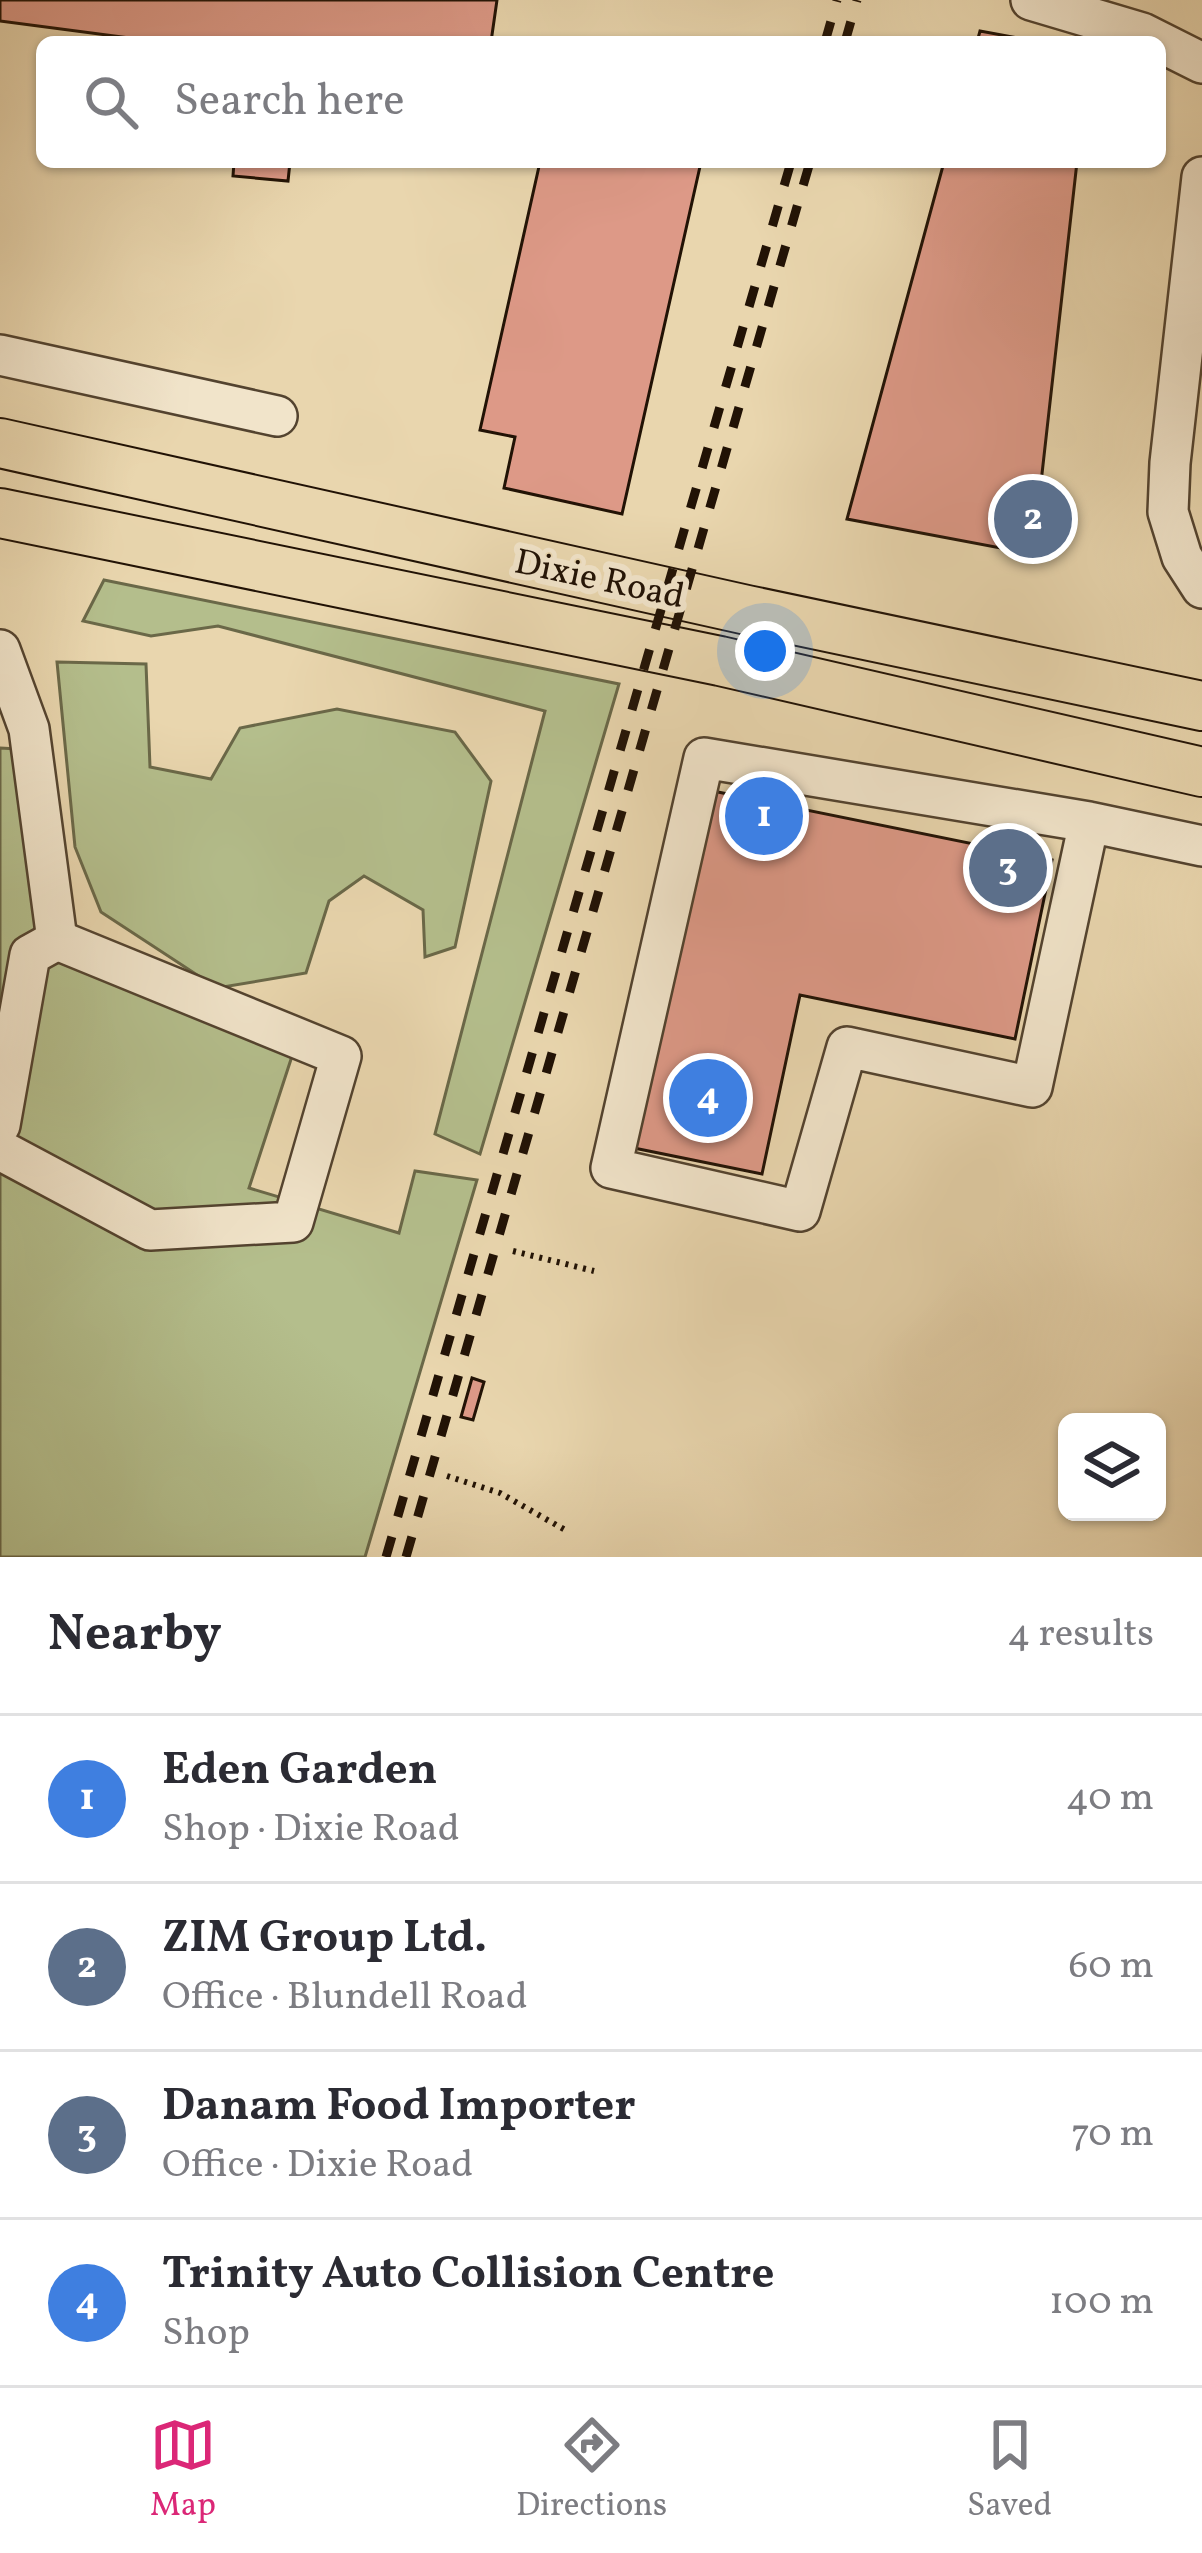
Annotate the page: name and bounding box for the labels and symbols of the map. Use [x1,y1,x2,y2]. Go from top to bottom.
pin: 2 [994,474,1072,564]
street label: Dixie Road [510,539,689,623]
your location [735,621,795,681]
pin: 1 [725,771,803,861]
pin: 3 [969,823,1047,913]
pin: 4 [669,1053,747,1143]

